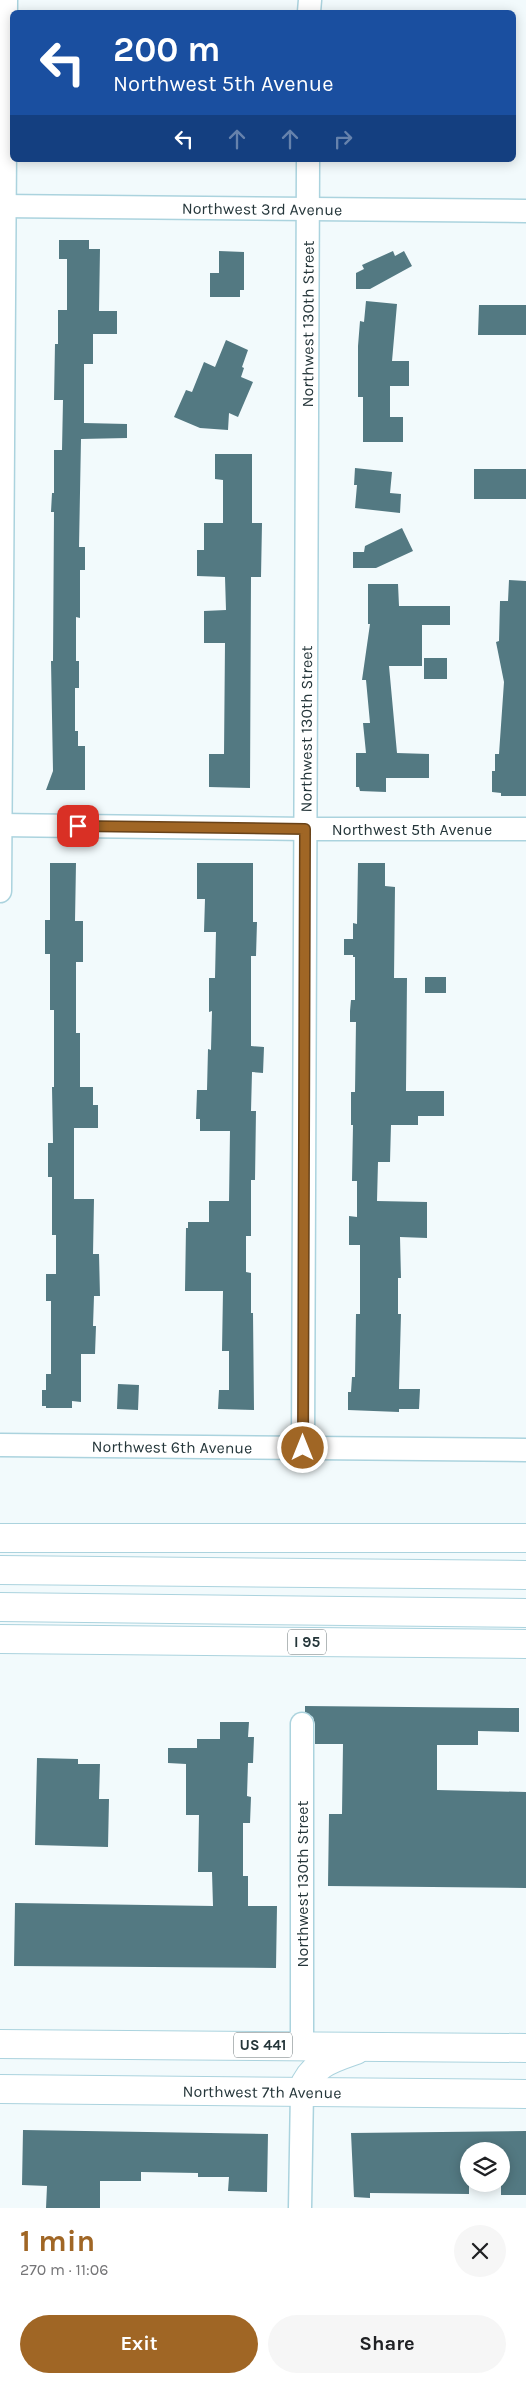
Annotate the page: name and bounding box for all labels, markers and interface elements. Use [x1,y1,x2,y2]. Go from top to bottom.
text: 200 m [113,29,221,70]
icon: left [30,30,95,95]
text: Northwest 5th Avenue [113,71,333,97]
icon: left [170,125,198,153]
icon: ahead [223,125,251,153]
icon: ahead [276,125,304,153]
icon: right [329,125,357,153]
street label: Northwest 3rd Avenue [182,198,342,219]
street label: Northwest 130th Street [298,240,317,408]
street label: Northwest 130th Street [296,645,316,813]
pin [57,805,99,847]
icon: arrive [64,812,92,840]
street label: Northwest 5th Avenue [332,820,492,839]
position arrow [276,1421,328,1473]
street label: Northwest 6th Avenue [92,1436,252,1457]
road number: I 95 [288,1630,326,1654]
street label: Northwest 130th Street [293,1801,312,1967]
road number: US 441 [234,2032,292,2058]
street label: Northwest 7th Avenue [182,2081,342,2102]
map controls [460,2142,510,2192]
button: layers [460,2142,510,2192]
text: 1 min [20,2223,95,2259]
button: close [454,2225,506,2277]
text: 270 m · 11:06 [20,2260,108,2279]
button: Exit [20,2315,258,2373]
button: Share [268,2315,506,2373]

